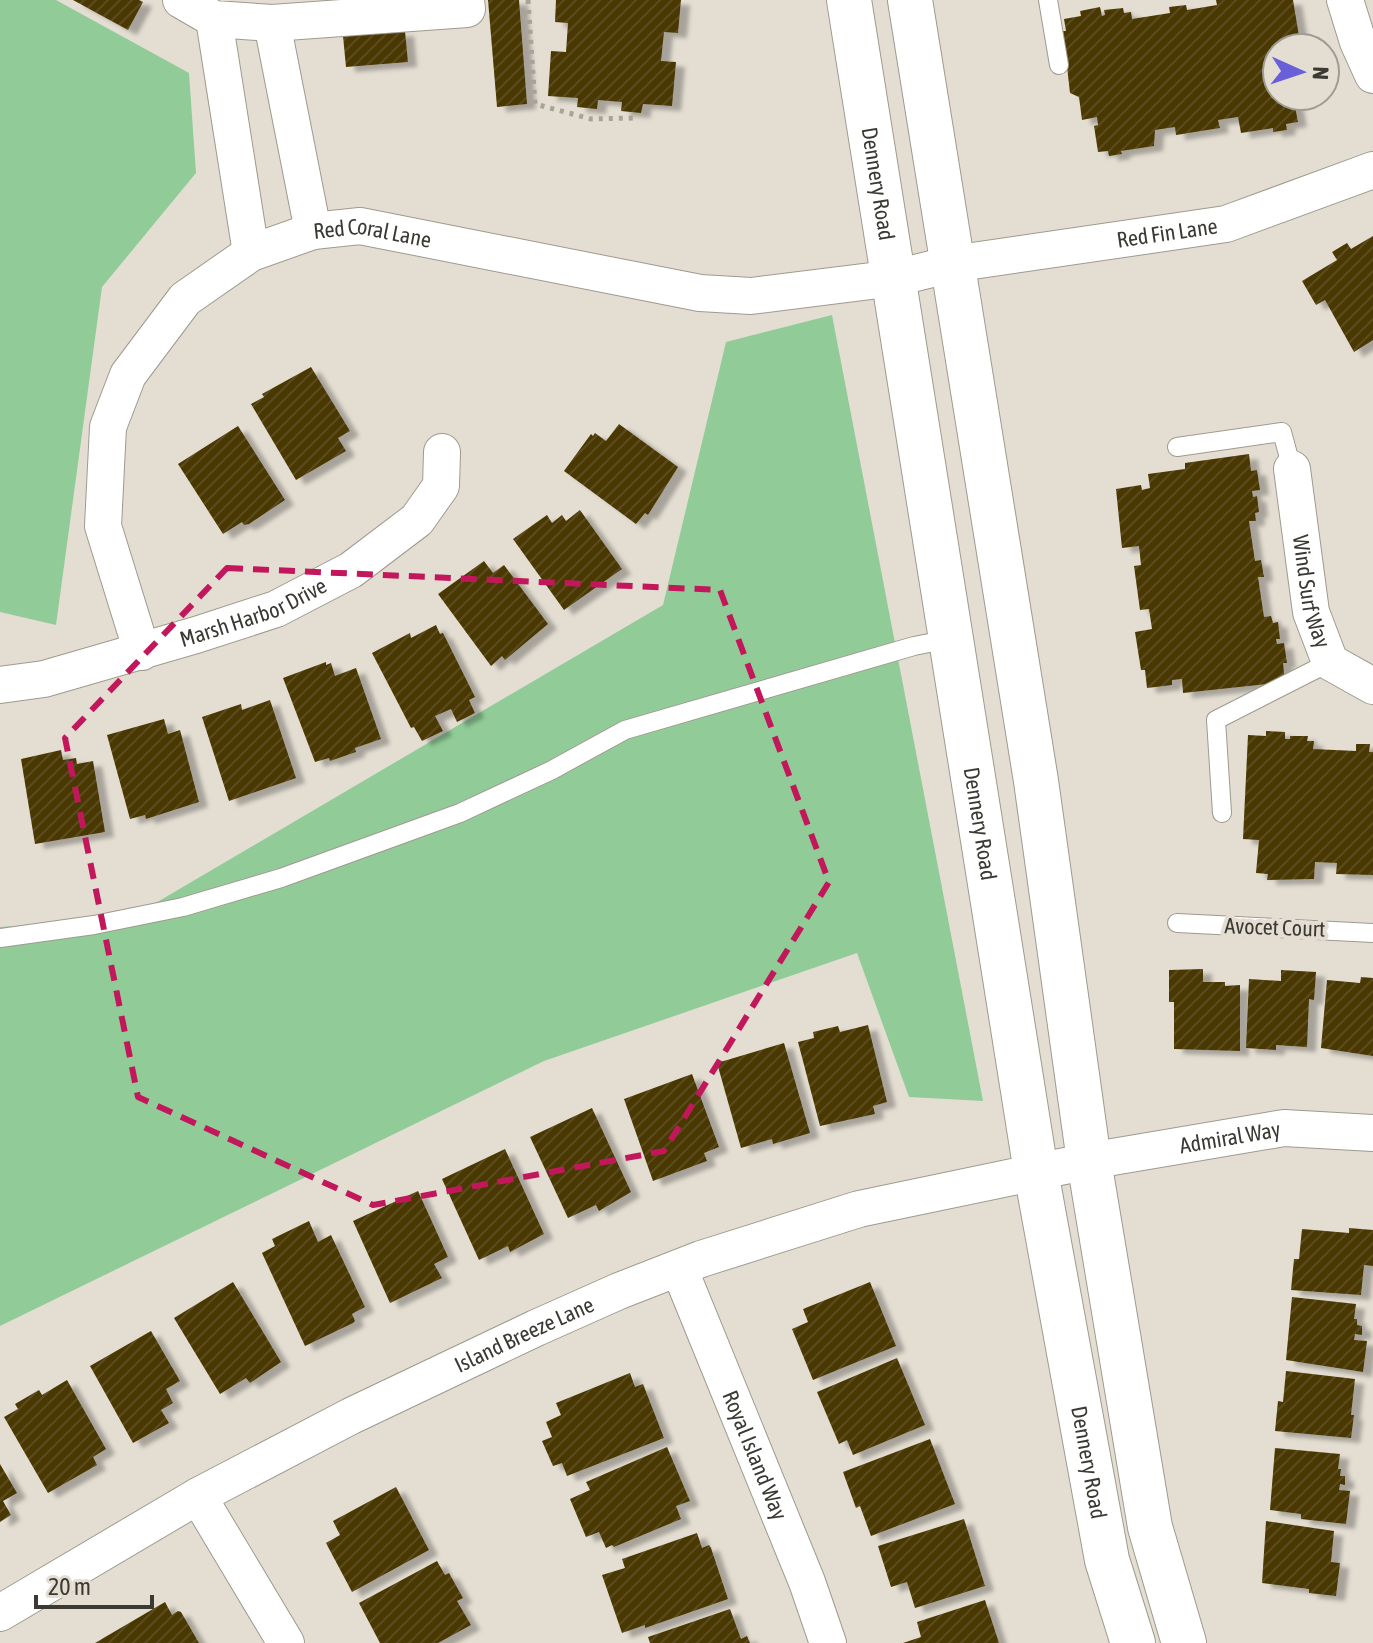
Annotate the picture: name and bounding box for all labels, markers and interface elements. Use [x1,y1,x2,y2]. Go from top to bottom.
north arrow [1261,32,1341,112]
text: N [1308,66,1334,80]
street label: Dennery Road [856,125,900,242]
street label: Red Fin Lane [1115,212,1219,253]
street label: Red Coral Lane [312,213,434,253]
street label: Wind Surf Way [1288,533,1336,651]
street label: Marsh Harbor Drive [177,572,331,652]
street label: Dennery Road [959,765,1002,882]
street label: Avocet Court [1224,912,1326,942]
street label: Admiral Way [1178,1116,1282,1158]
street label: Island Breeze Lane [450,1291,598,1378]
street label: Royal Island Way [717,1387,793,1524]
street label: Dennery Road [1066,1404,1112,1521]
scale bar [36,1559,152,1609]
text: 20 m [48,1573,91,1600]

